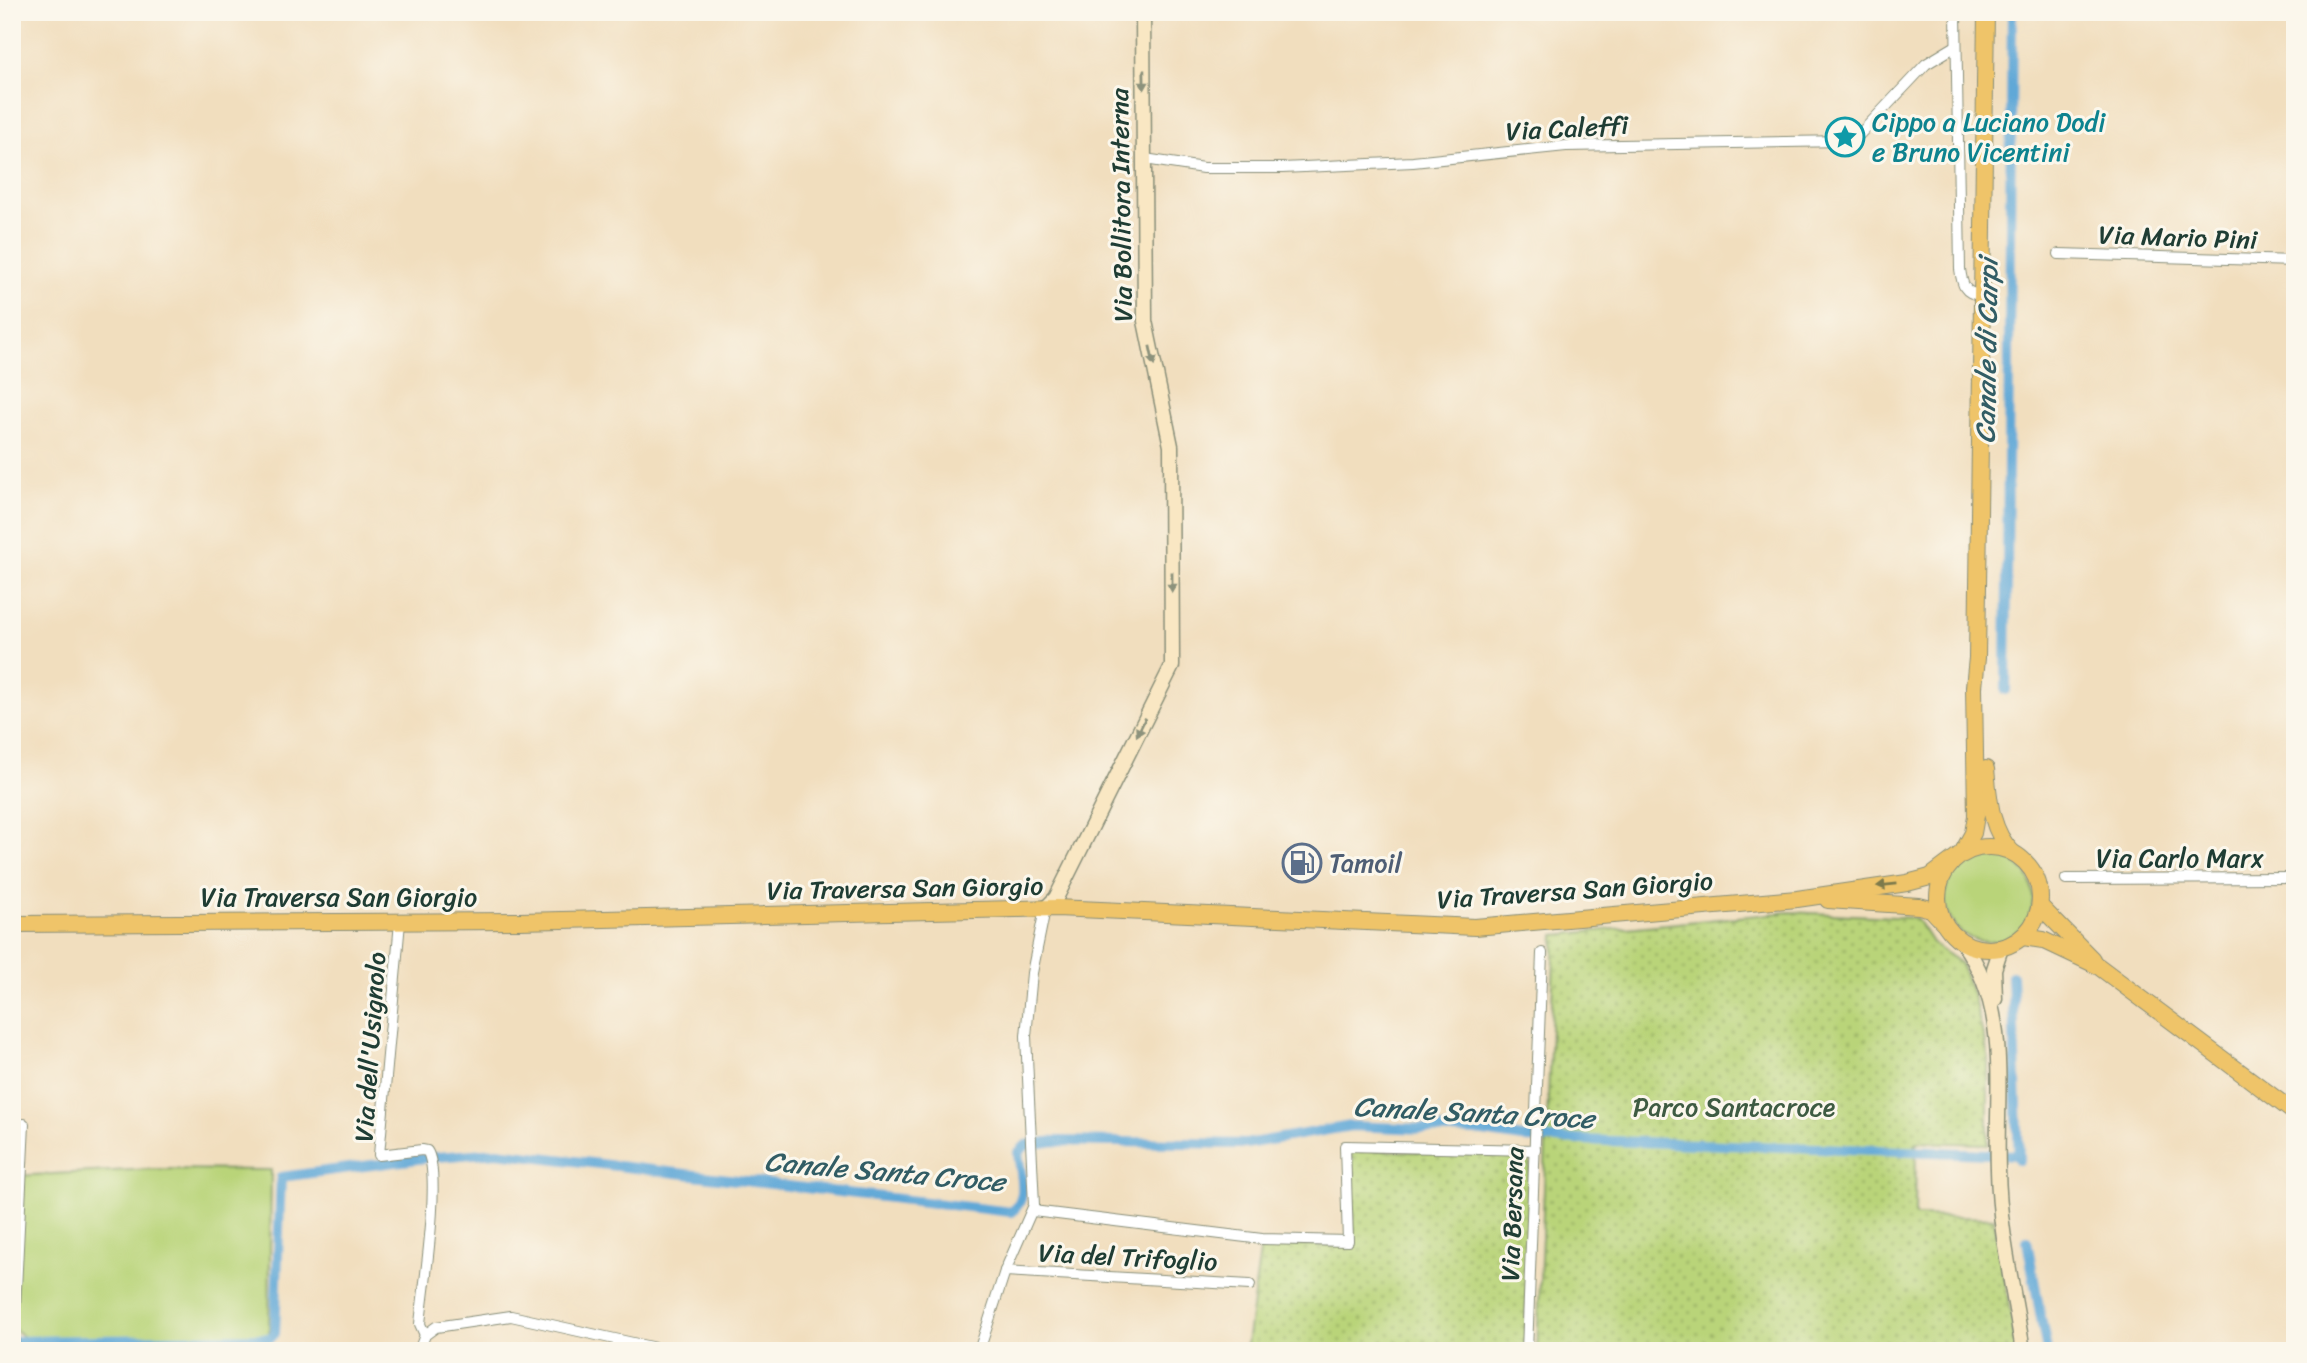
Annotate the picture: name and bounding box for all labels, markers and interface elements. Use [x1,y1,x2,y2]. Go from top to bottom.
one-way arrow [1138,70,1150,92]
street label: Via Bollitora Interna [1096,87,1146,322]
place label: Cippo a Luciano Dodi e Bruno Vicentini [1872,99,2106,175]
street label: Via Caleffi [1505,102,1630,154]
place icon: Cippo a Luciano Dodi e Bruno Vicentini [1824,116,1866,158]
street label: Via Mario Pini [2098,211,2259,263]
water label: Canale di Carpi [1960,253,2013,444]
one-way arrow [1147,345,1158,367]
one-way arrow [1166,571,1178,593]
one-way arrow [1136,717,1147,737]
street label: Via Carlo Marx [2096,835,2265,881]
place label: Tamoil [1329,840,1403,886]
fuel station icon: Tamoil [1281,842,1323,884]
street label: Via Traversa San Giorgio [1436,857,1714,923]
street label: Via Traversa San Giorgio [766,863,1044,913]
street label: Via Traversa San Giorgio [201,874,477,920]
one-way arrow [1876,880,1898,891]
street label: Via dell'Usignolo [340,950,400,1144]
water label: Canale Santa Croce [1352,1082,1598,1143]
park label: Parco Santacroce [1633,1084,1836,1130]
water label: Canale Santa Croce [763,1137,1010,1207]
street label: Via Bersana [1487,1145,1537,1282]
street label: Via del Trifoglio [1037,1229,1219,1285]

